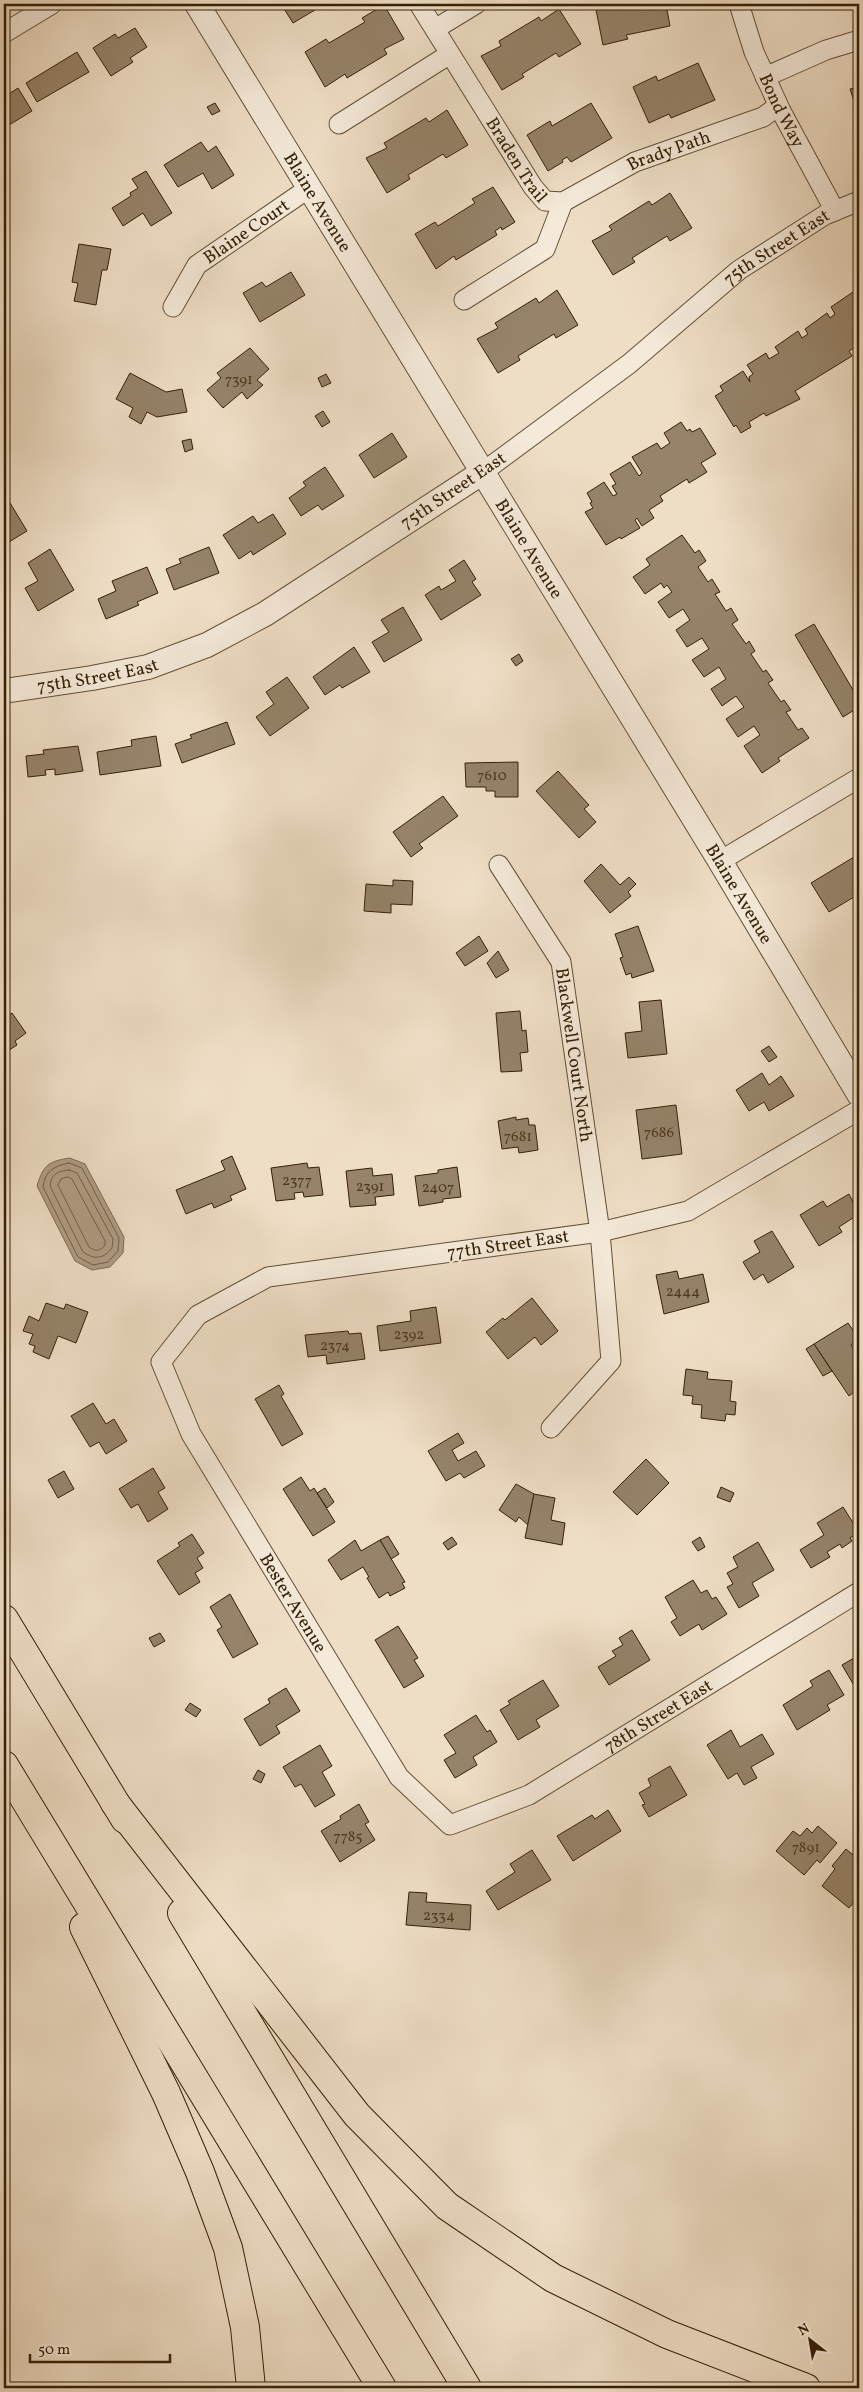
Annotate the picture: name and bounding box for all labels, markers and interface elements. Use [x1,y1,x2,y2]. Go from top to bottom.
street label: Bond Way [752,70,810,153]
street label: Braden Trail [479,113,552,209]
street label: Brady Path [623,125,714,178]
street label: Blaine Avenue [277,148,357,257]
street label: Blaine Court [199,194,295,271]
street label: 75th Street East [718,204,835,292]
house number: 7391 [225,370,253,391]
street label: 75th Street East [396,447,512,536]
street label: Blaine Avenue [488,495,568,604]
street label: 75th Street East [36,653,163,700]
house number: 7610 [477,766,507,787]
street label: Blaine Avenue [698,840,778,949]
street label: Blackwell Court North [548,966,598,1144]
house number: 7686 [644,1123,674,1144]
house number: 7681 [504,1127,532,1148]
house number: 2377 [282,1171,312,1192]
house number: 2391 [356,1177,384,1198]
house number: 2407 [422,1178,454,1199]
street label: 77th Street East [446,1225,571,1266]
house number: 2444 [666,1282,700,1303]
house number: 2392 [394,1325,424,1346]
house number: 2374 [320,1336,350,1357]
street label: Bester Avenue [252,1549,332,1658]
street label: 78th Street East [600,1674,718,1760]
house number: 7785 [334,1827,362,1848]
house number: 7891 [792,1838,820,1859]
house number: 2334 [423,1906,455,1927]
north arrow [786,2314,836,2364]
text: N [795,2319,813,2341]
scale bar [30,2332,170,2364]
text: 50 m [38,2340,70,2361]

